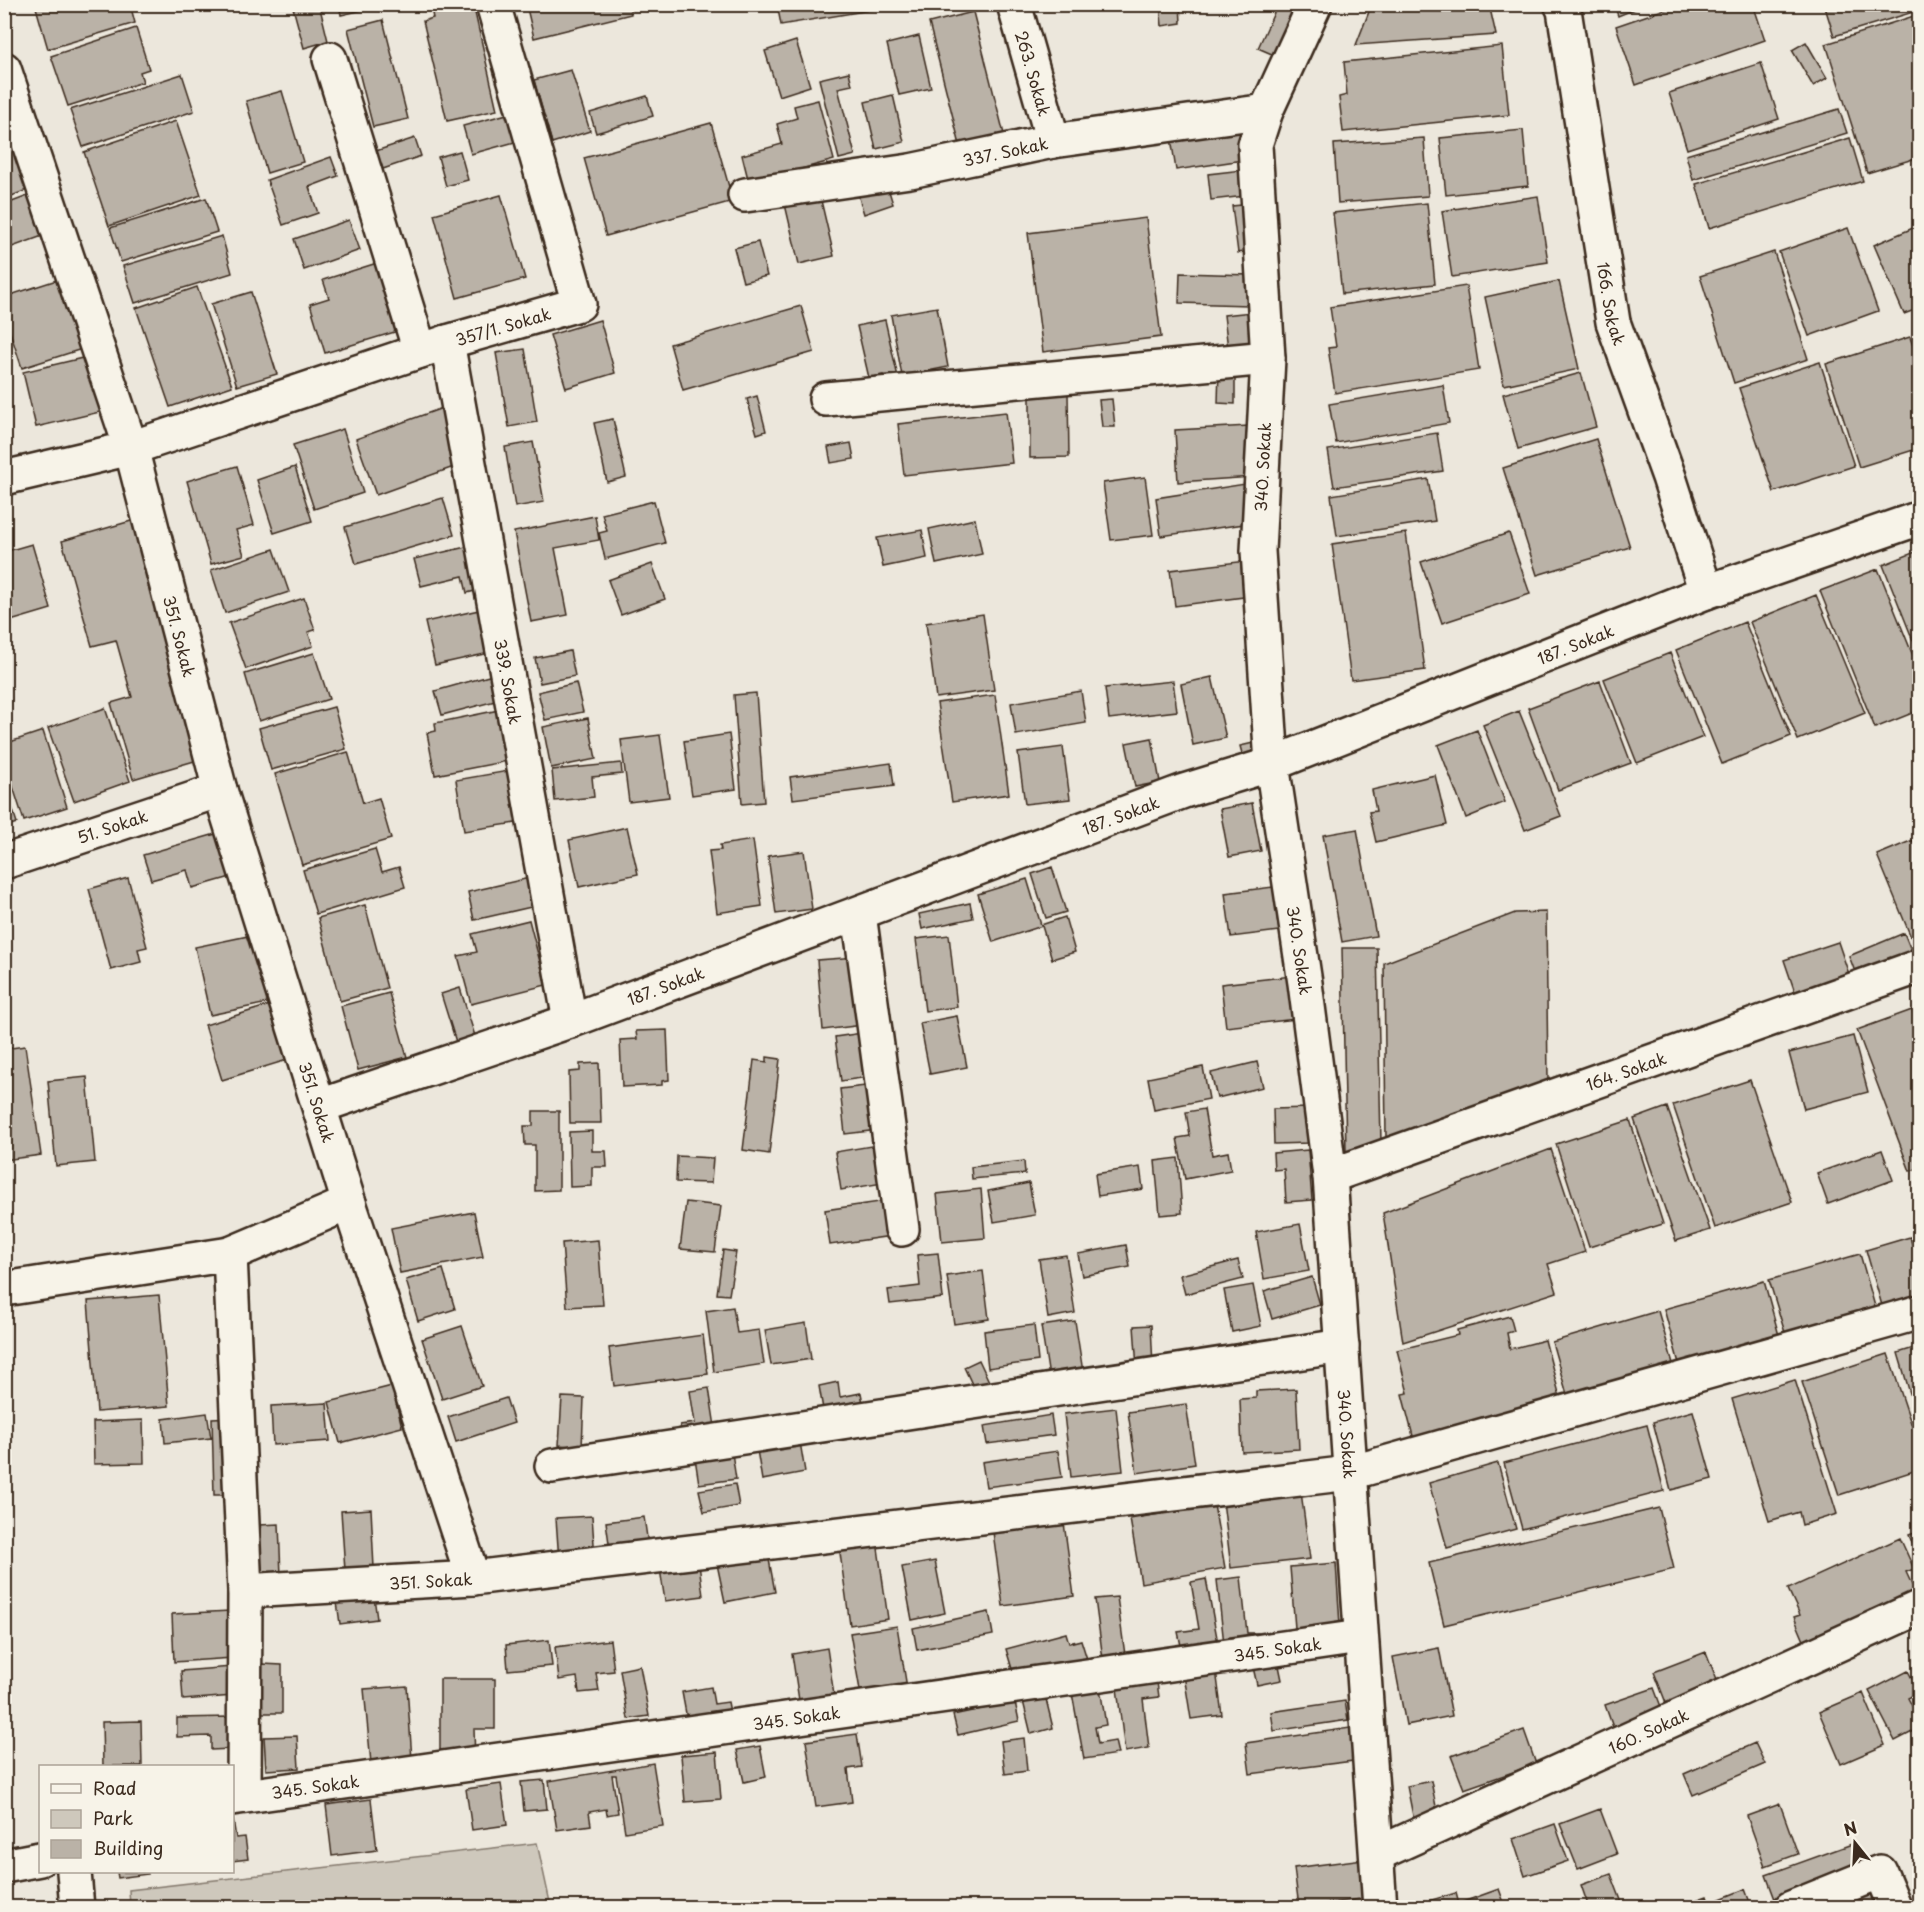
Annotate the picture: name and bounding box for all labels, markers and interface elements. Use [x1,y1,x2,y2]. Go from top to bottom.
street label: 263. Sokak [1010,28,1057,119]
street label: 337. Sokak [960,130,1050,172]
street label: 166. Sokak [1592,260,1632,348]
street label: 357/1. Sokak [452,301,553,351]
street label: 340. Sokak [1248,422,1276,512]
street label: 351. Sokak [158,593,202,679]
street label: 187. Sokak [1533,618,1617,670]
street label: 339. Sokak [489,637,528,726]
street label: 187. Sokak [1079,789,1162,840]
street label: 51. Sokak [74,803,150,849]
street label: 340. Sokak [1282,904,1318,996]
street label: 187. Sokak [624,960,707,1011]
street label: 164. Sokak [1582,1045,1669,1096]
street label: 351. Sokak [294,1059,341,1145]
street label: 340. Sokak [1333,1388,1363,1479]
street label: 351. Sokak [388,1566,473,1595]
street label: 345. Sokak [1232,1631,1323,1667]
street label: 345. Sokak [751,1699,842,1736]
street label: 160. Sokak [1604,1702,1692,1759]
legend [39,1765,234,1873]
street label: 345. Sokak [270,1768,360,1804]
text: Road [93,1774,137,1801]
text: Park [93,1804,133,1831]
north arrow [1825,1813,1885,1873]
text: N [1840,1814,1860,1841]
text: Building [93,1834,163,1861]

